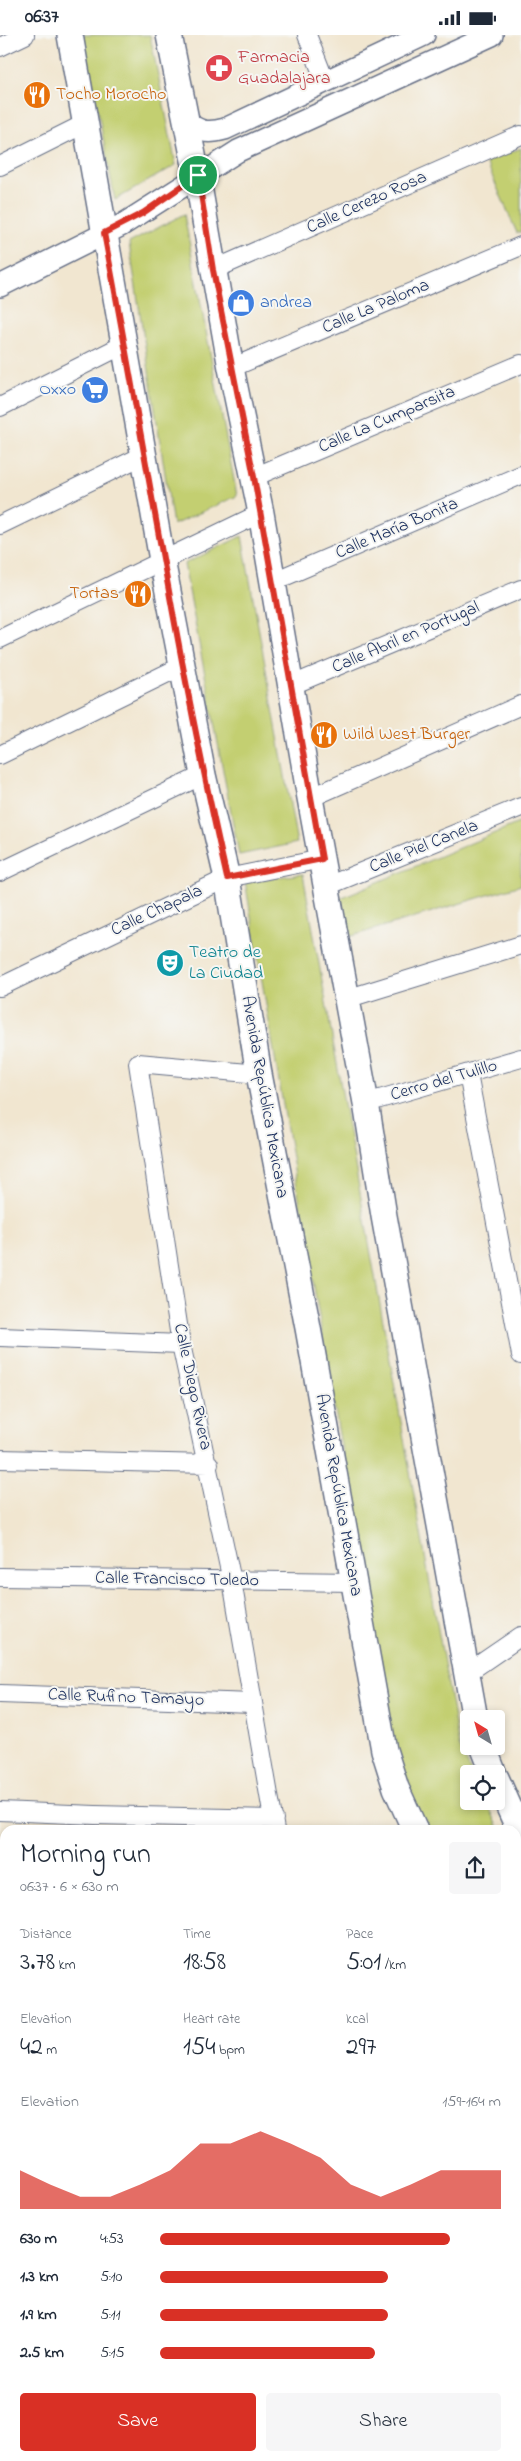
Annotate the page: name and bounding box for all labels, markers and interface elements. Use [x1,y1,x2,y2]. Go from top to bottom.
text: 06:37 [25,4,59,31]
place label: Farmacia Guadalajara [237,45,330,92]
pharmacy icon: Farmacia Guadalajara [204,53,234,83]
restaurant icon: Tocho Morocho [22,80,52,110]
place label: Tocho Morocho [56,82,166,108]
pin [177,154,219,196]
icon: arrive [184,161,212,189]
street label: Calle Cerezo Rosa [303,165,431,241]
street label: Calle La Paloma [318,273,434,341]
shop icon: andrea [226,288,256,318]
place label: andrea [260,290,312,316]
supermarket icon: Oxxo [80,375,110,405]
place label: Oxxo [39,377,76,403]
street label: Calle La Cumparsita [315,379,459,461]
street label: Calle María Bonita [332,491,462,567]
restaurant icon: Tortas [123,579,153,609]
place label: Tortas [70,581,119,607]
street label: Calle Abril en Portugal [328,595,484,682]
restaurant icon: Wild West Burger [309,720,339,750]
place label: Wild West Burger [343,722,471,749]
street label: Calle Piel Canela [366,813,482,881]
street label: Calle Chapala [107,878,207,944]
place label: Teatro de La Ciudad [189,940,263,987]
theatre icon: Teatro de La Ciudad [155,948,185,978]
street label: Avenida República Mexicana [233,994,295,1200]
street label: Cerro del Tulillo [388,1053,500,1109]
street label: Calle Diego Rivera [165,1321,218,1453]
street label: Avenida República Mexicana [307,1392,369,1598]
street label: Calle Francisco Toledo [95,1566,259,1594]
street label: Calle Rufino Tamayo [47,1682,205,1714]
north arrow [460,1710,505,1755]
map controls [460,1710,505,1810]
button: locate [460,1765,505,1810]
text: Morning run [20,1835,151,1876]
button: share [449,1842,501,1894]
text: 06:37 · 6 × 630 m [20,1875,119,1899]
text: Distance [20,1924,72,1945]
text: Time [183,1924,211,1945]
text: Pace [346,1924,373,1945]
text: 3.78 [20,1945,55,1981]
text: 18:58 [183,1945,226,1981]
text: 5:01 [346,1945,381,1981]
text: km [55,1955,76,1976]
text: /km [381,1955,406,1976]
text: Elevation [20,2009,71,2030]
text: Heart rate [183,2009,240,2030]
text: kcal [346,2009,368,2030]
text: 42 [20,2030,43,2066]
text: 154 [183,2030,216,2066]
text: 297 [346,2030,376,2066]
text: m [43,2040,57,2061]
text: bpm [216,2040,245,2061]
text: Elevation [20,2090,79,2114]
text: 159–164 m [442,2090,501,2114]
text: 630 m [20,2227,57,2251]
text: 4:53 [100,2227,124,2251]
text: 1.3 km [20,2265,58,2289]
text: 5:10 [100,2265,123,2289]
text: 1.9 km [20,2303,57,2327]
text: 5:11 [100,2303,121,2327]
text: 2.5 km [20,2341,64,2365]
text: 5:15 [100,2341,125,2365]
button: Save [20,2393,256,2451]
button: Share [266,2393,501,2451]

